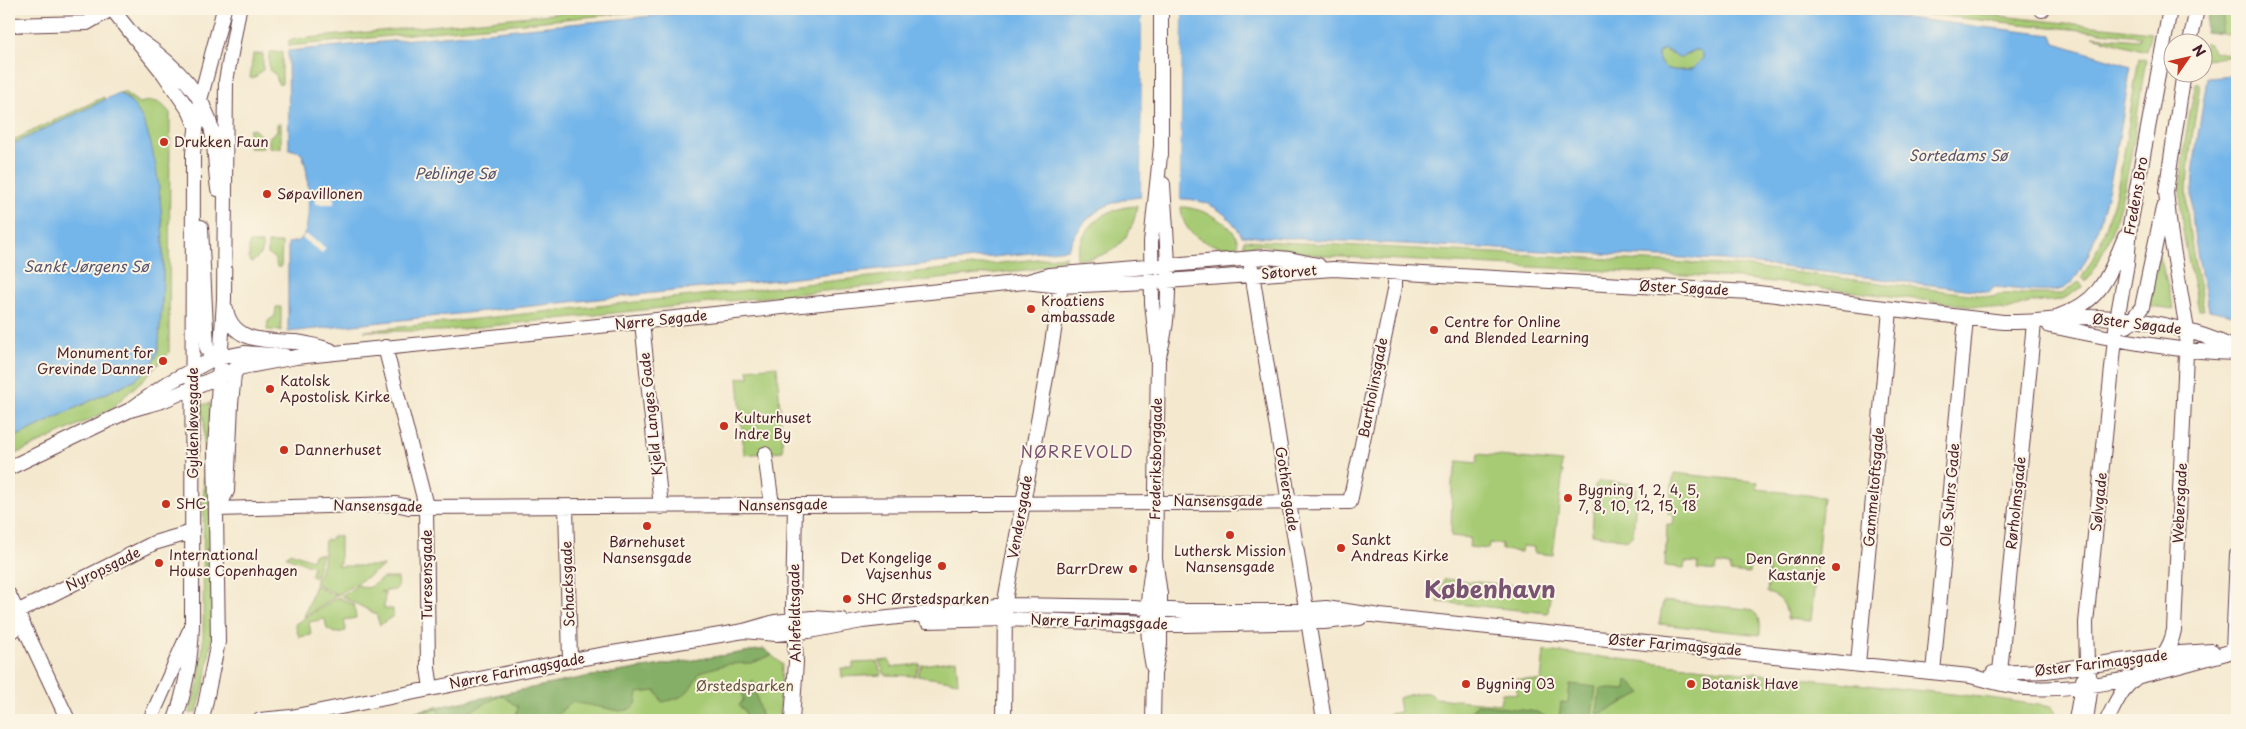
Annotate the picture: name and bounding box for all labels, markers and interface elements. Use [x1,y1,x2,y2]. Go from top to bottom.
north arrow [2164,32,2214,82]
text: N [2187,40,2211,61]
place label: Drukken Faun [174,131,269,152]
marker: Drukken Faun [158,136,170,148]
water label: Sortedams Sø [1909,143,2009,166]
street label: Fredens Bro [2118,155,2153,237]
water label: Peblinge Sø [415,161,497,184]
place label: Søpavillonen [277,183,363,204]
marker: Søpavillonen [261,188,273,200]
water label: Sankt Jørgens Sø [24,254,150,277]
street label: Søtorvet [1260,259,1318,284]
street label: Øster Søgade [1639,275,1729,300]
place label: Kroatiens ambassade [1041,290,1115,327]
marker: Kroatiens ambassade [1025,303,1037,315]
street label: Nørre Søgade [614,304,708,335]
street label: Øster Søgade [2091,308,2183,339]
place label: Centre for Online and Blended Learning [1444,311,1589,348]
marker: Centre for Online and Blended Learning [1428,324,1440,336]
street label: Bartholinsgade [1352,336,1393,440]
place label: Monument for Grevinde Danner [37,342,153,379]
street label: Kjeld Langes Gade [634,351,667,477]
marker: Monument for Grevinde Danner [157,355,169,367]
street label: Gyldenløvesgade [182,367,203,479]
place label: Katolsk Apostolisk Kirke [280,370,390,407]
marker: Katolsk Apostolisk Kirke [264,383,276,395]
street label: Frederiksborggade [1144,398,1167,520]
place label: Kulturhuset Indre By [734,407,811,444]
marker: Kulturhuset Indre By [718,420,730,432]
street label: Gammeltoftsgade [1858,426,1889,548]
place label: Dannerhuset [294,439,381,460]
district label: NØRREVOLD [1020,439,1134,463]
street label: Ole Suhrs Gade [1935,442,1964,548]
marker: Dannerhuset [278,444,290,456]
street label: Gothersgade [1270,445,1305,533]
street label: Rørholmsgade [2000,455,2031,550]
street label: Webersgade [2167,462,2192,544]
street label: Sølvgade [2085,471,2112,533]
street label: Vendersgade [1002,473,1037,560]
place label: Bygning 1, 2, 4, 5, 7, 8, 10, 12, 15, 18 [1578,479,1700,516]
street label: Nansensgade [1173,490,1263,511]
marker: Bygning 1, 2, 4, 5, 7, 8, 10, 12, 15, 18 [1562,492,1574,504]
place label: SHC [176,493,206,514]
street label: Nansensgade [738,493,828,516]
street label: Nansensgade [333,494,423,517]
marker: SHC [160,498,172,510]
marker: Børnehuset Nansensgade [641,520,653,532]
marker: Luthersk Mission Nansensgade [1224,529,1236,541]
place label: Sankt Andreas Kirke [1351,529,1449,566]
street label: Turesensgade [416,530,437,620]
place label: Børnehuset Nansensgade [602,531,692,568]
place label: Luthersk Mission Nansensgade [1174,540,1286,577]
street label: Nyropsgade [62,541,144,596]
street label: Schacksgade [556,541,579,627]
marker: Sankt Andreas Kirke [1335,542,1347,554]
place label: International House Copenhagen [169,544,298,581]
place label: Det Kongelige Vajsenhus [840,547,932,584]
place label: Den Grønne Kastanje [1746,548,1826,585]
marker: International House Copenhagen [153,557,165,569]
place label: BarrDrew [1056,558,1123,579]
marker: Det Kongelige Vajsenhus [936,560,948,572]
marker: Den Grønne Kastanje [1830,561,1842,573]
street label: Ahlefeldtsgade [783,563,806,663]
marker: BarrDrew [1127,563,1139,575]
district label: København [1424,570,1556,606]
place label: SHC Ørstedsparken [857,588,989,609]
marker: SHC Ørstedsparken [841,593,853,605]
street label: Nørre Farimagsgade [1030,609,1168,634]
street label: Øster Farimagsgade [1607,628,1743,661]
street label: Øster Farimagsgade [2033,644,2169,681]
street label: Nørre Farimagsgade [447,647,587,694]
place label: Bygning 03 [1476,673,1555,694]
place label: Botanisk Have [1701,673,1798,694]
park label: Ørstedsparken [696,675,794,696]
marker: Bygning 03 [1460,678,1472,690]
marker: Botanisk Have [1685,678,1697,690]

